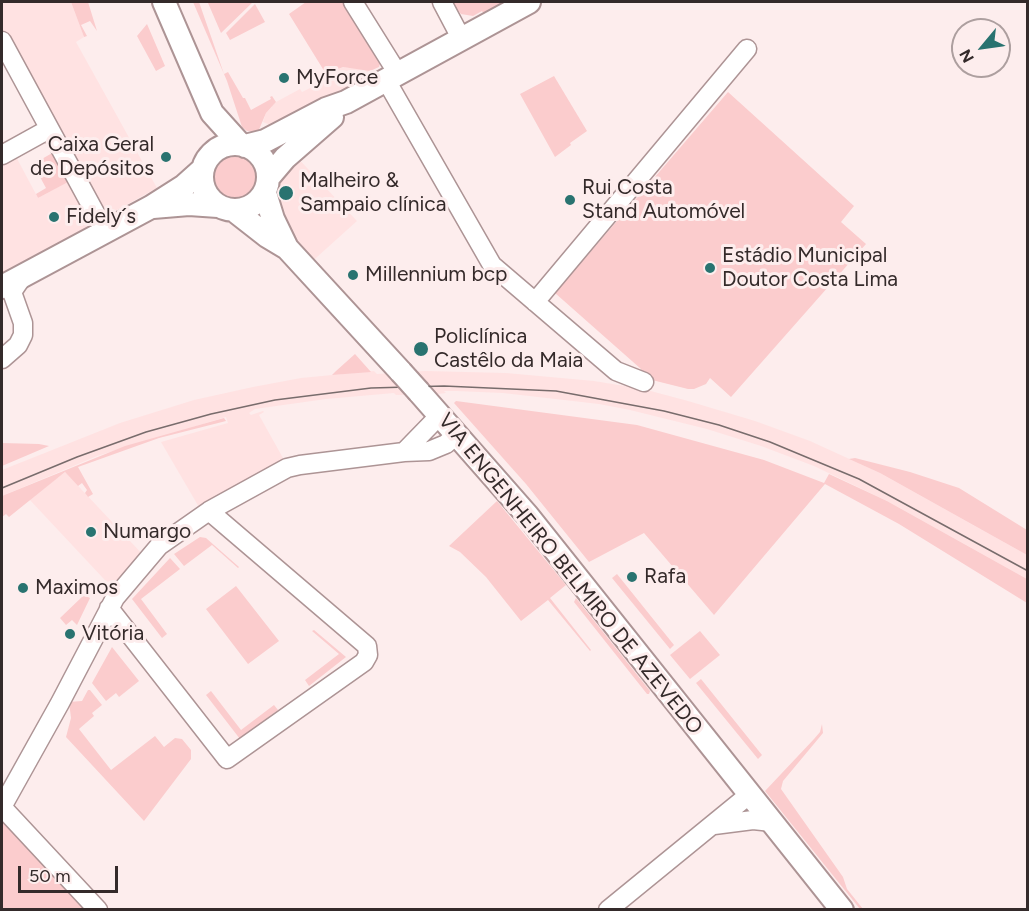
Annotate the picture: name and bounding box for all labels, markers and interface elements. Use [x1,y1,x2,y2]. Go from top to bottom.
north arrow [951,18,1011,78]
text: N [955,46,978,66]
place label: MyForce [296,65,378,91]
marker: MyForce [277,71,291,85]
place label: Caixa Geral de Depósitos [30,132,154,182]
marker: Caixa Geral de Depósitos [159,150,173,164]
place label: Malheiro & Sampaio clínica [300,168,446,218]
place label: Rui Costa Stand Automóvel [582,175,745,225]
marker: Malheiro & Sampaio clínica [277,184,295,202]
marker: Rui Costa Stand Automóvel [563,193,577,207]
place label: Fidely´s [66,204,136,230]
marker: Fidely´s [47,210,61,224]
place label: Estádio Municipal Doutor Costa Lima [722,243,898,293]
marker: Estádio Municipal Doutor Costa Lima [703,261,717,275]
place label: Millennium bcp [365,262,508,288]
marker: Millennium bcp [346,268,360,282]
place label: Policlínica Castêlo da Maia [434,324,583,374]
marker: Policlínica Castêlo da Maia [412,340,430,358]
street label: VIA ENGENHEIRO BELMIRO DE AZEVEDO [433,408,707,740]
place label: Numargo [103,519,191,545]
marker: Numargo [84,525,98,539]
place label: Rafa [644,564,686,590]
marker: Rafa [625,570,639,584]
place label: Maximos [35,575,118,601]
marker: Maximos [16,581,30,595]
place label: Vitória [82,621,144,647]
marker: Vitória [63,627,77,641]
scale bar [21,854,122,892]
text: 50 m [29,865,71,887]

